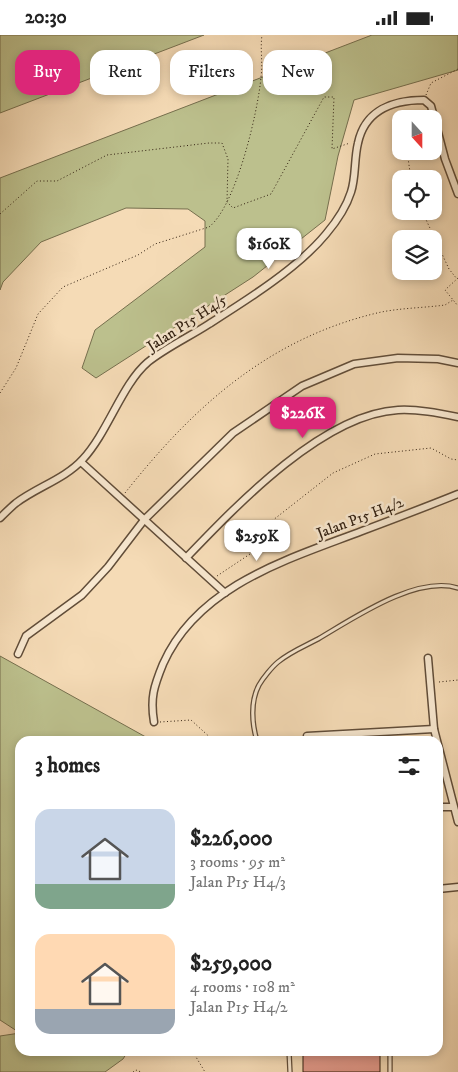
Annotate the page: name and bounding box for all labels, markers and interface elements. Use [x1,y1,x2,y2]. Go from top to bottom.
text: 20:30 [25,6,67,29]
chip: Buy [15,50,80,95]
chip: Rent [90,50,160,95]
chip: Filters [170,50,253,95]
chip: New [263,50,332,95]
north arrow [392,110,442,160]
map controls [392,110,442,280]
button: locate [392,170,442,220]
pin: $160K [234,227,304,270]
button: layers [392,230,442,280]
text: $160K [248,234,290,254]
street label: Jalan P15 H4/5 [142,290,231,357]
pin: $226K [268,397,338,439]
text: $226K [281,403,325,423]
street label: Jalan P15 H4/2 [312,493,407,544]
pin: $259K [222,519,292,562]
text: $259K [235,526,279,546]
icon: filters [395,752,423,780]
text: 3 homes [35,753,100,779]
text: $226,000 [190,826,273,852]
icon: home [75,829,135,889]
text: 3 rooms · 95 m² [190,852,285,872]
text: Jalan P15 H4/3 [190,872,286,892]
text: $259,000 [190,951,272,977]
icon: home [75,954,135,1014]
text: 4 rooms · 108 m² [190,977,295,997]
text: Jalan P15 H4/2 [190,997,288,1017]

